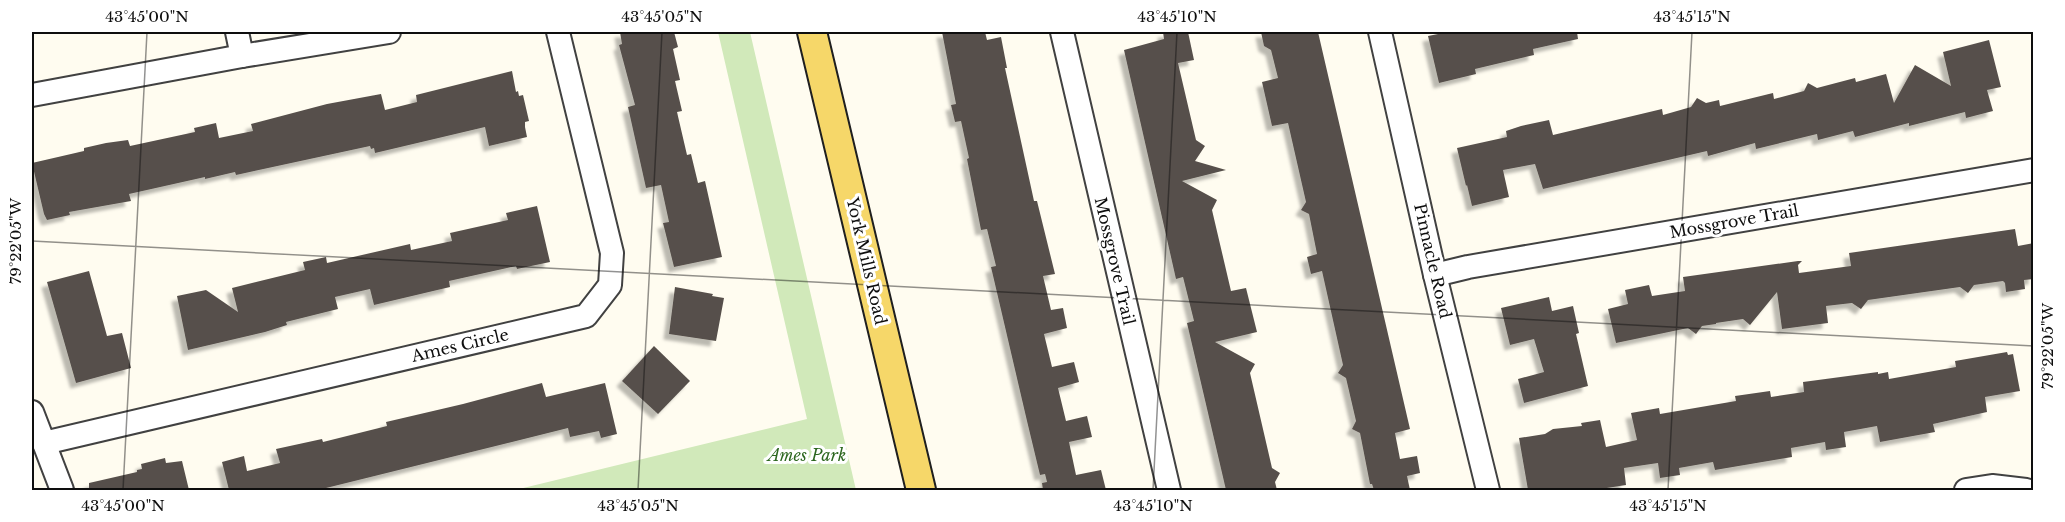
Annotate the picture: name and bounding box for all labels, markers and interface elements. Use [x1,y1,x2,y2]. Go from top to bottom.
text: 43°45'00"N [105,7,189,26]
text: 43°45'05"N [621,7,703,26]
text: 43°45'10"N [1137,7,1217,26]
text: 43°45'15"N [1653,7,1731,26]
street label: York Mills Road [842,194,891,327]
street label: Mossgrove Trail [1091,195,1139,327]
text: 79°22'05"W [6,197,25,284]
street label: Mossgrove Trail [1668,200,1800,242]
street label: Pinnacle Road [1410,202,1456,321]
text: 79°22'05"W [2038,302,2057,389]
street label: Ames Circle [408,324,511,366]
park label: Ames Park [766,445,846,465]
text: 43°45'00"N [81,496,165,515]
text: 43°45'05"N [597,496,679,515]
text: 43°45'10"N [1113,496,1193,515]
text: 43°45'15"N [1629,496,1707,515]

